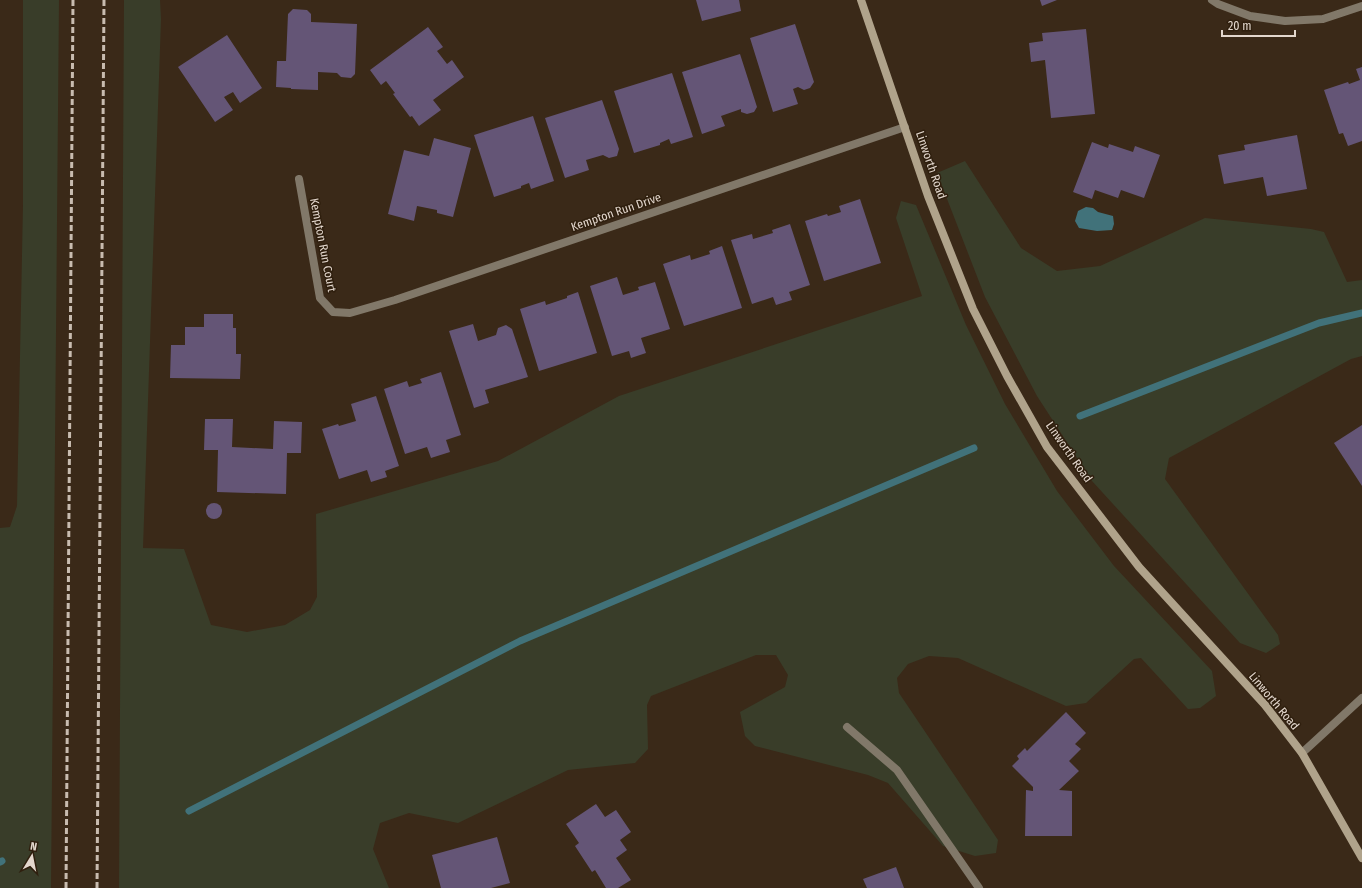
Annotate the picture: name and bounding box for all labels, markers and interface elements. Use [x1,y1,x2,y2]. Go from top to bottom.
scale bar [1222,12,1295,38]
text: 20 m [1228,19,1252,33]
street label: Linworth Road [913,129,949,201]
street label: Kempton Run Drive [569,190,663,234]
street label: Kempton Run Court [307,197,339,293]
street label: Linworth Road [1043,419,1095,485]
street label: Linworth Road [1246,669,1302,733]
north arrow [12,836,52,876]
text: N [29,840,38,854]

